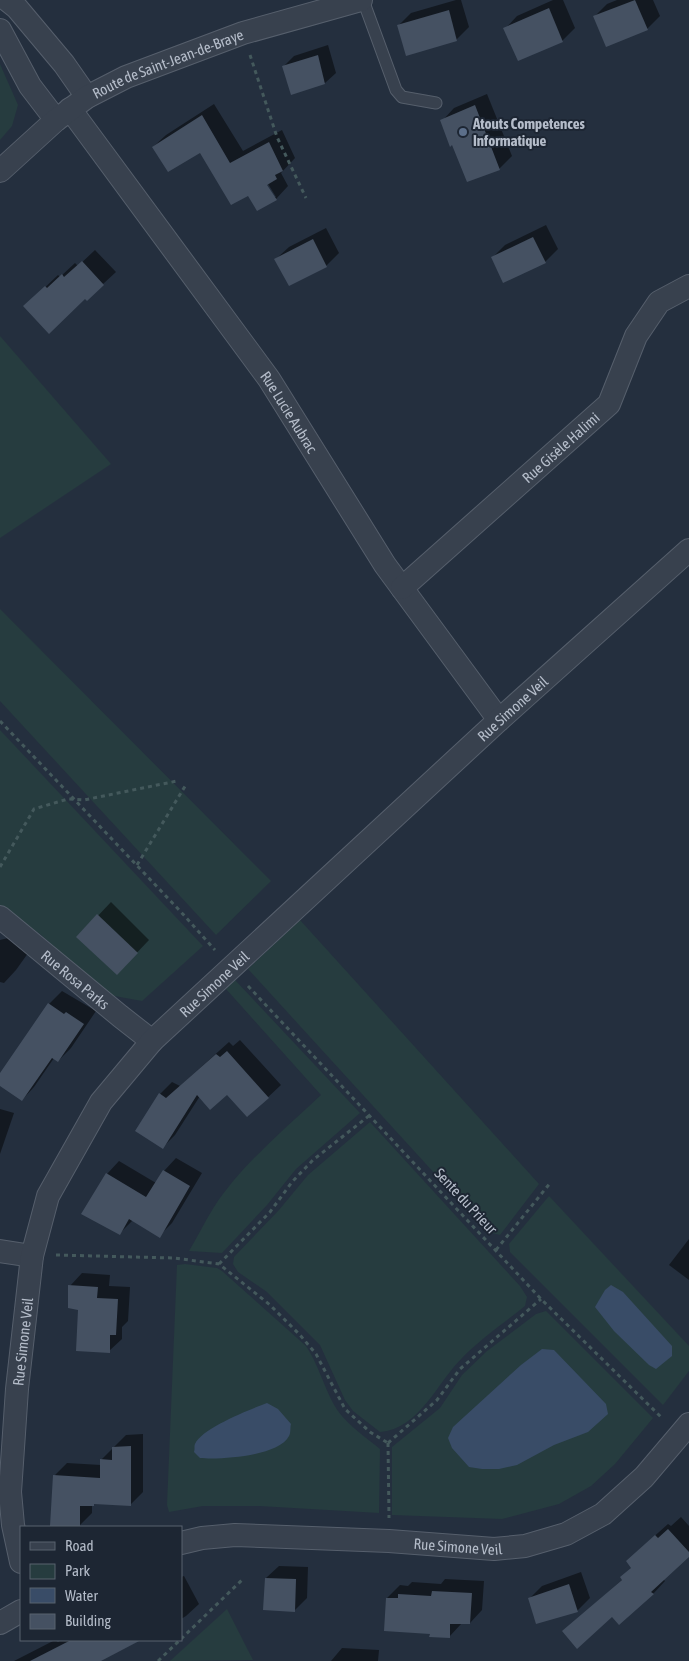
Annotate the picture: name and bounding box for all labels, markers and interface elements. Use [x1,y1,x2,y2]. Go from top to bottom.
street label: Route de Saint-Jean-de-Braye [89,25,246,101]
place label: Atouts Competences Informatique [472,115,586,149]
marker: Atouts Competences Informatique [457,126,469,138]
street label: Rue Lucie Aubrac [257,368,321,456]
street label: Rue Gisèle Halimi [518,408,602,486]
street label: Rue Simone Veil [474,672,551,744]
street label: Rue Rosa Parks [38,946,113,1012]
street label: Rue Simone Veil [176,947,252,1020]
street label: Sente du Prieur [431,1165,501,1238]
street label: Rue Simone Veil [9,1297,36,1387]
legend [20,1526,182,1641]
street label: Rue Simone Veil [413,1534,503,1558]
text: Road [65,1537,94,1554]
text: Park [65,1562,90,1579]
text: Water [65,1587,98,1604]
text: Building [65,1612,111,1629]

